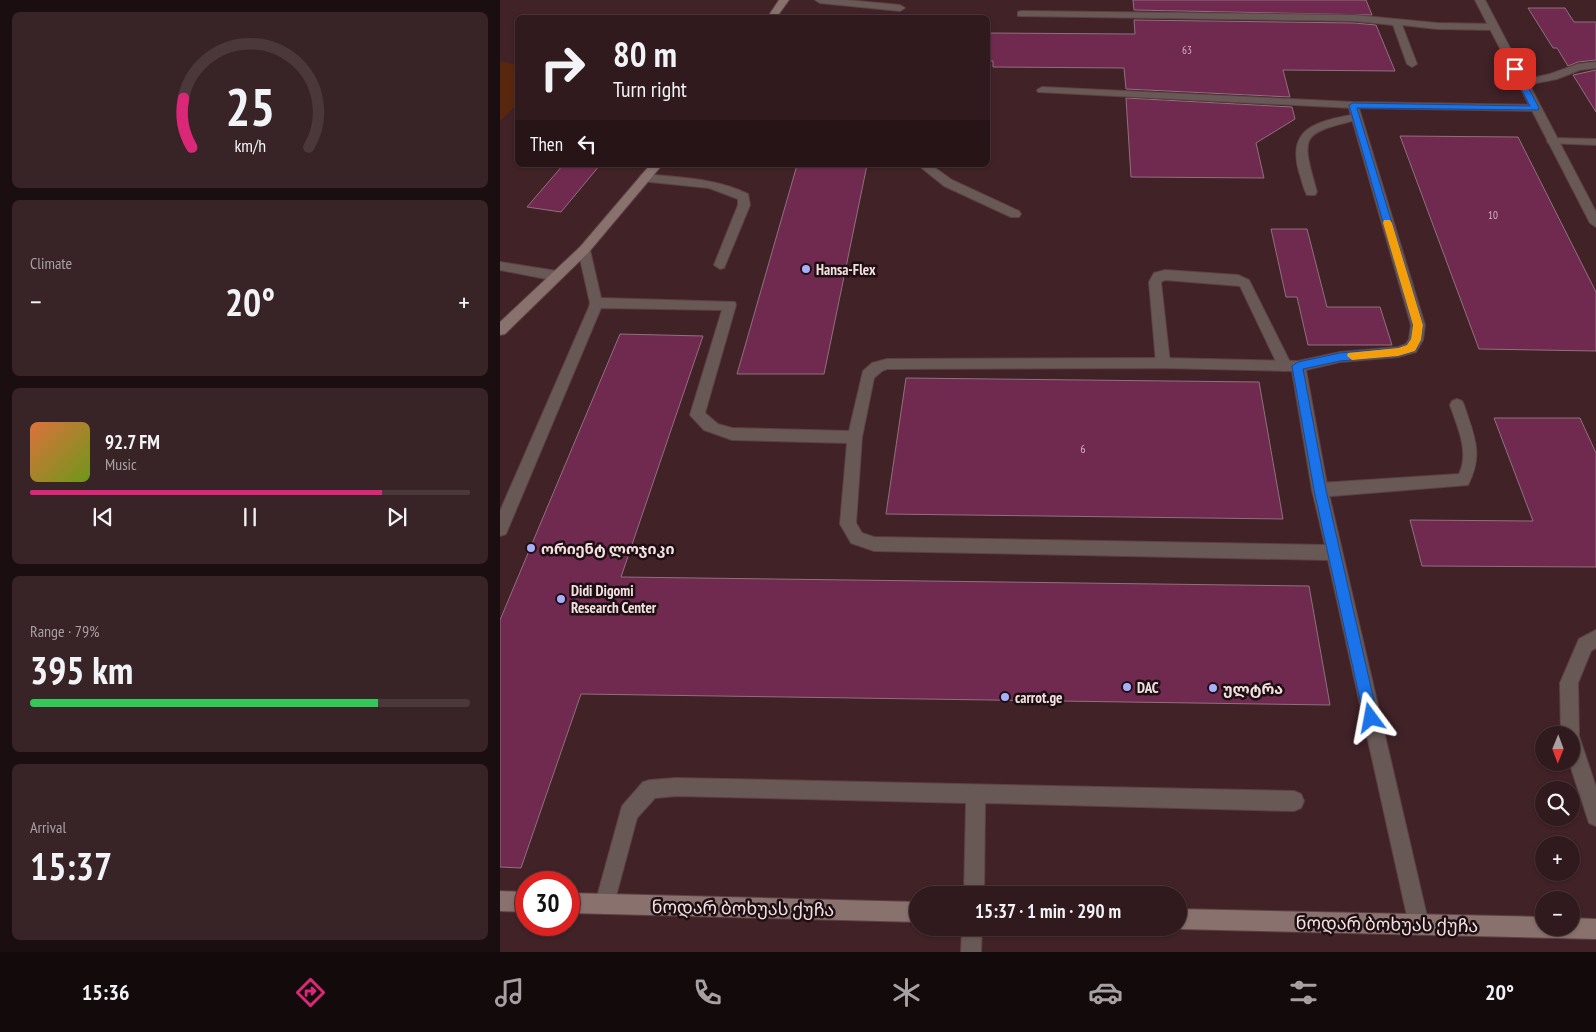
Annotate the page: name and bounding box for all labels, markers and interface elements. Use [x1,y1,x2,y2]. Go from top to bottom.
text: 80 m [613,31,677,77]
icon: right [530,35,595,100]
house number: 63 [1182,43,1192,57]
pin [1494,48,1536,90]
icon: arrive [1501,55,1529,83]
text: 25 [225,73,275,140]
text: Turn right [613,75,687,103]
icon: left [573,130,601,158]
text: Then [530,132,563,156]
text: km/h [234,134,266,157]
house number: 10 [1488,208,1498,222]
text: Climate [30,253,72,273]
place label: Hansa-Flex [816,260,876,279]
marker: Hansa-Flex [800,263,812,275]
text: 20° [225,277,275,326]
text: − [30,283,42,320]
text: + [458,283,470,320]
text: 92.7 FM [105,430,160,454]
house number: 6 [1080,441,1086,456]
text: Music [105,454,137,474]
icon: previous [89,503,117,531]
icon: pause [236,503,264,531]
icon: next [383,503,411,531]
place label: ორიენტ ლოჯიკი [541,539,675,558]
marker: ორიენტ ლოჯიკი [525,542,537,554]
place label: Didi Digomi Research Center [571,581,657,617]
marker: Didi Digomi Research Center [555,593,567,605]
text: Range · 79% [30,621,99,641]
text: 395 km [30,645,133,694]
place label: DAC [1137,678,1159,697]
place label: ულტრა [1223,679,1283,698]
marker: DAC [1121,681,1133,693]
marker: ულტრა [1207,682,1219,694]
place label: carrot.ge [1015,688,1063,707]
marker: carrot.ge [999,691,1011,703]
position arrow [1344,691,1396,743]
north arrow [1535,726,1580,771]
map controls [1535,726,1580,936]
button: search [1535,781,1580,826]
text: Arrival [30,817,66,837]
button: + [1535,836,1580,881]
text: 15:37 [30,841,112,890]
speed limit sign: 30 [515,871,580,936]
button: − [1535,891,1580,936]
street label: ნოდარ ბოხუას ქუჩა [651,895,835,921]
text: 15:37 · 1 min · 290 m [975,899,1121,923]
street label: ნოდარ ბოხუას ქუჩა [1295,911,1479,937]
icon: directions [293,975,328,1010]
icon: music [492,975,527,1010]
icon: phone [690,975,725,1010]
icon: climate [889,975,924,1010]
icon: car [1088,975,1123,1010]
icon: filters [1286,975,1321,1010]
text: 15:36 [82,978,129,1006]
text: 20° [1485,978,1514,1006]

